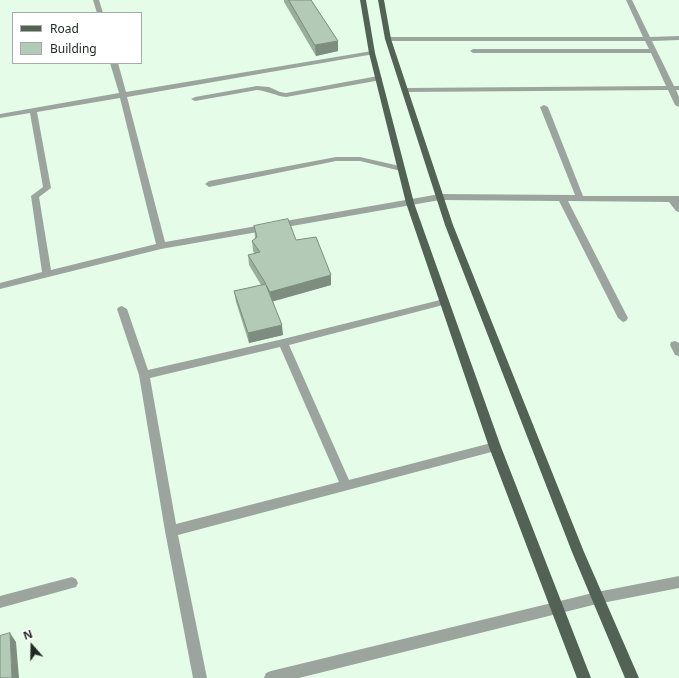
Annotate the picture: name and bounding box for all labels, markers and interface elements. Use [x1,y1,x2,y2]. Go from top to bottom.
legend [12,12,142,64]
text: Road [50,20,79,37]
text: Building [50,40,97,57]
north arrow [12,626,52,666]
text: N [21,626,34,643]

